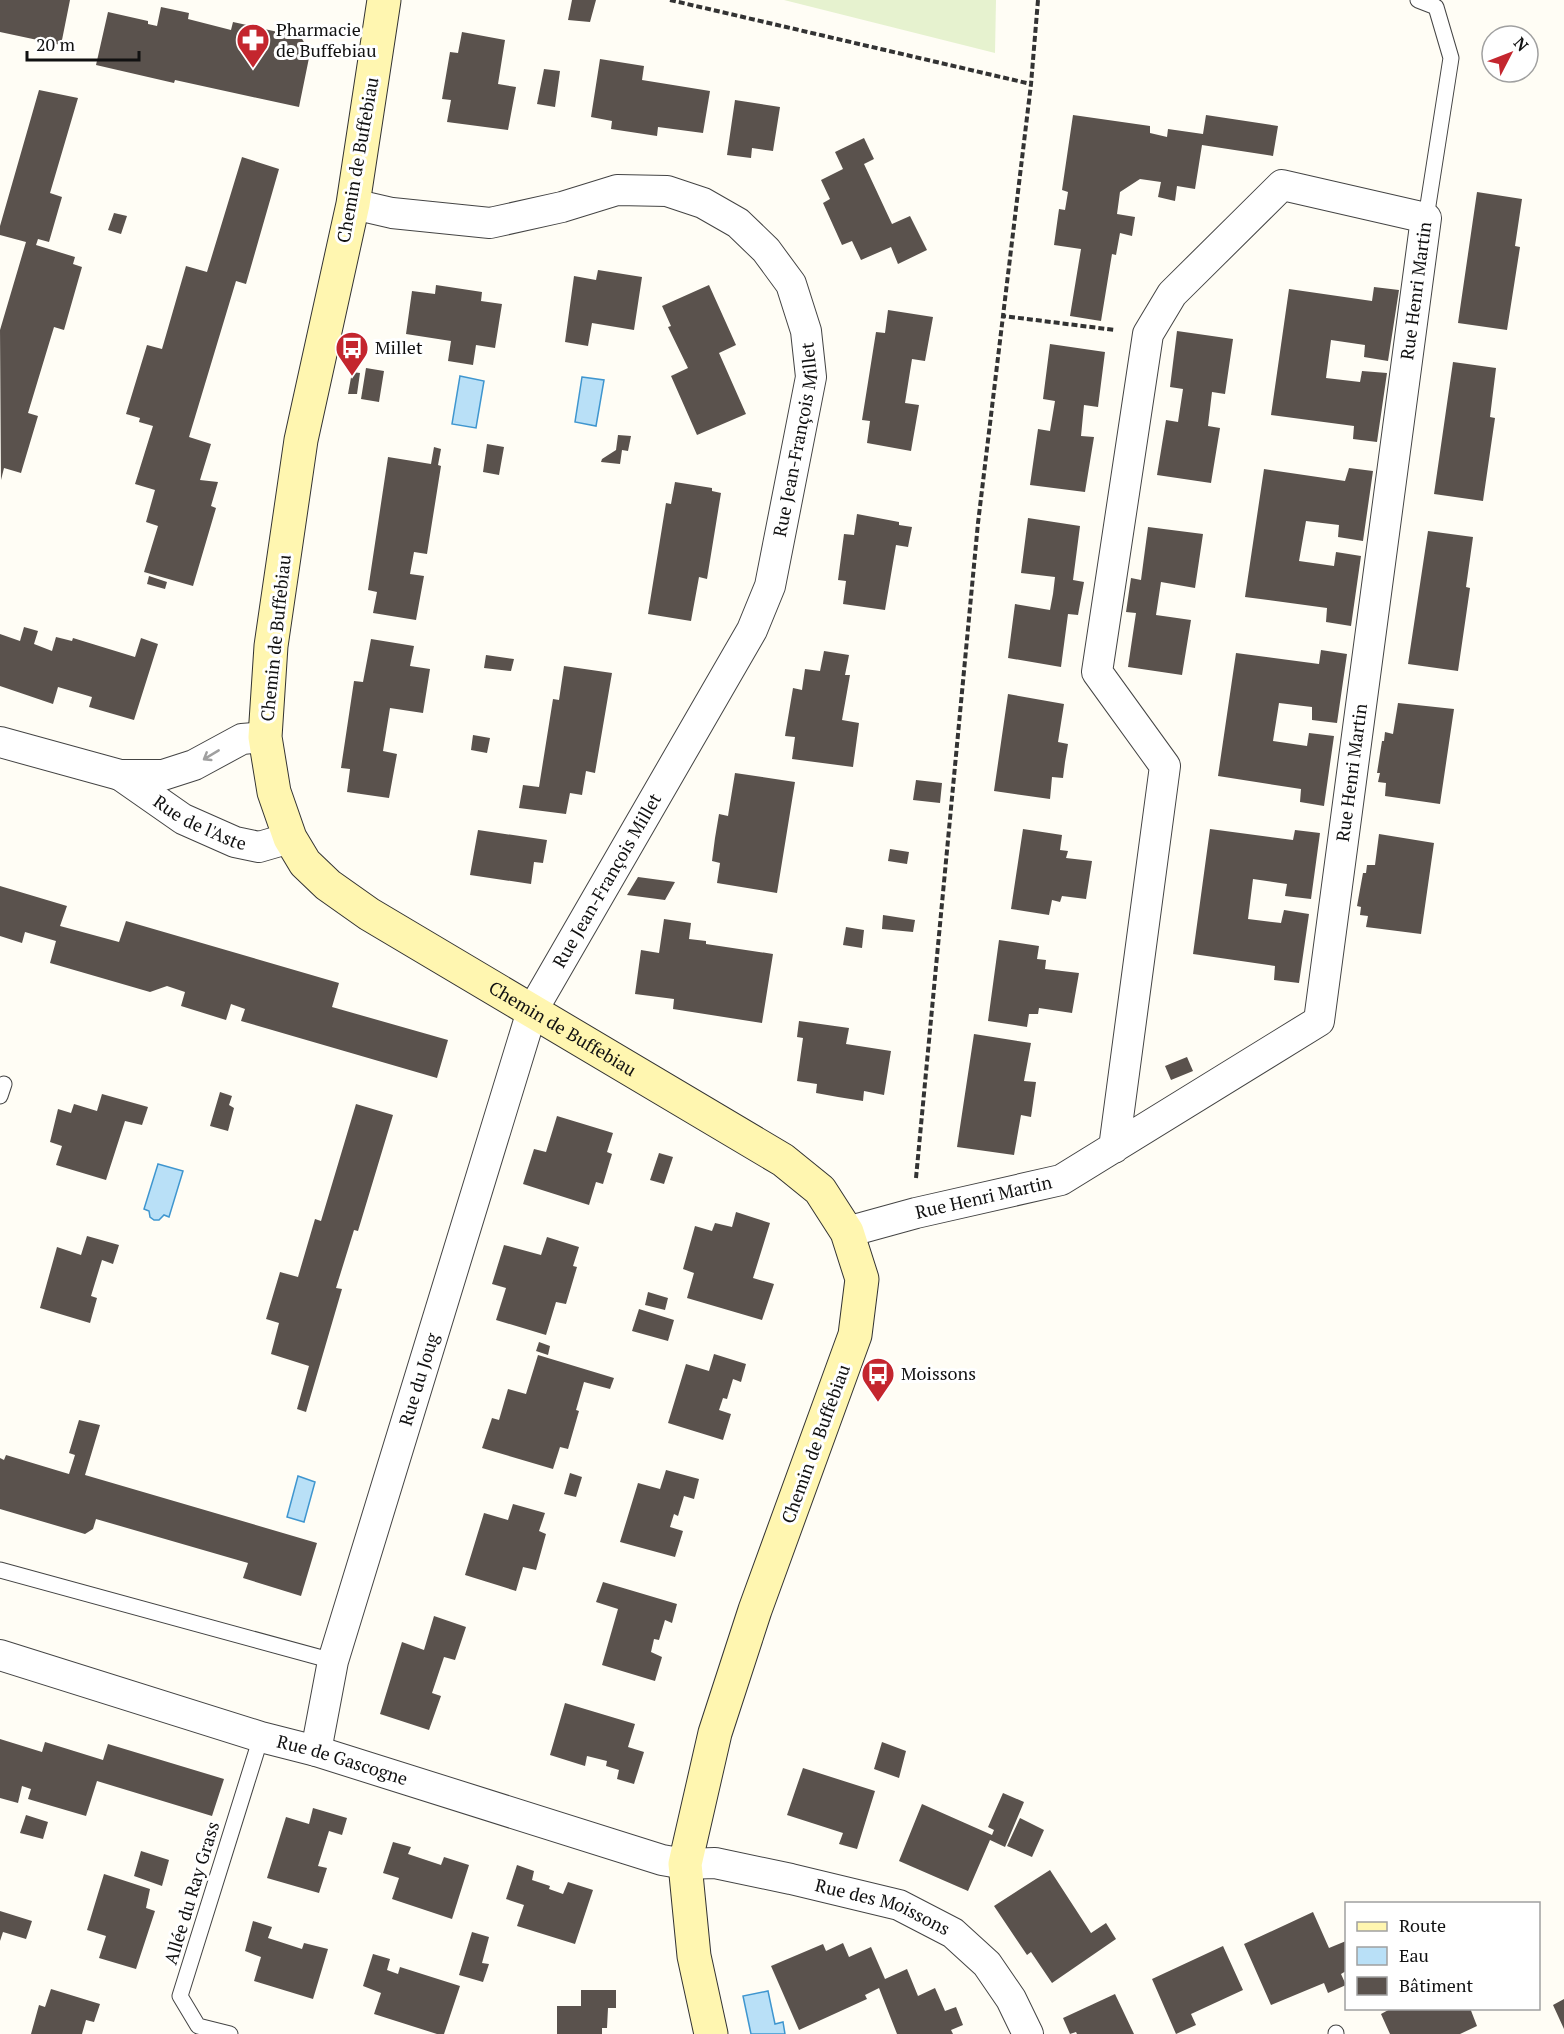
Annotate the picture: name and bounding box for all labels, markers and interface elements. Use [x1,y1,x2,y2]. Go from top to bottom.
place label: Pharmacie de Buffebiau [276,17,377,62]
pharmacy icon: Pharmacie de Buffebiau [235,22,271,69]
scale bar [27,24,140,62]
north arrow [1480,24,1540,84]
text: 20 m [36,32,76,56]
text: N [1509,32,1533,56]
street label: Chemin de Buffebiau [331,75,383,245]
street label: Rue Henri Martin [1394,220,1436,361]
bus stop icon: Millet [334,330,370,377]
place label: Millet [375,335,423,359]
street label: Rue Jean-François Millet [767,341,822,539]
street label: Chemin de Buffebiau [254,553,296,723]
street label: Rue Henri Martin [1330,701,1372,843]
one-way arrow [203,749,220,761]
street label: Rue Jean-François Millet [547,788,666,972]
street label: Rue de l'Aste [149,789,249,855]
street label: Chemin de Buffebiau [485,975,641,1081]
street label: Rue Henri Martin [913,1169,1054,1224]
street label: Rue du Joug [393,1329,444,1429]
bus stop icon: Moissons [860,1356,896,1403]
street label: Chemin de Buffebiau [775,1361,855,1527]
place label: Moissons [901,1361,976,1385]
street label: Rue de Gascogne [275,1729,411,1790]
street label: Allée du Ray Grass [158,1818,224,1967]
street label: Rue des Moissons [813,1872,954,1940]
legend [1345,1902,1540,2010]
text: Route [1399,1913,1446,1937]
text: Eau [1399,1943,1429,1967]
text: Bâtiment [1399,1973,1474,1997]

